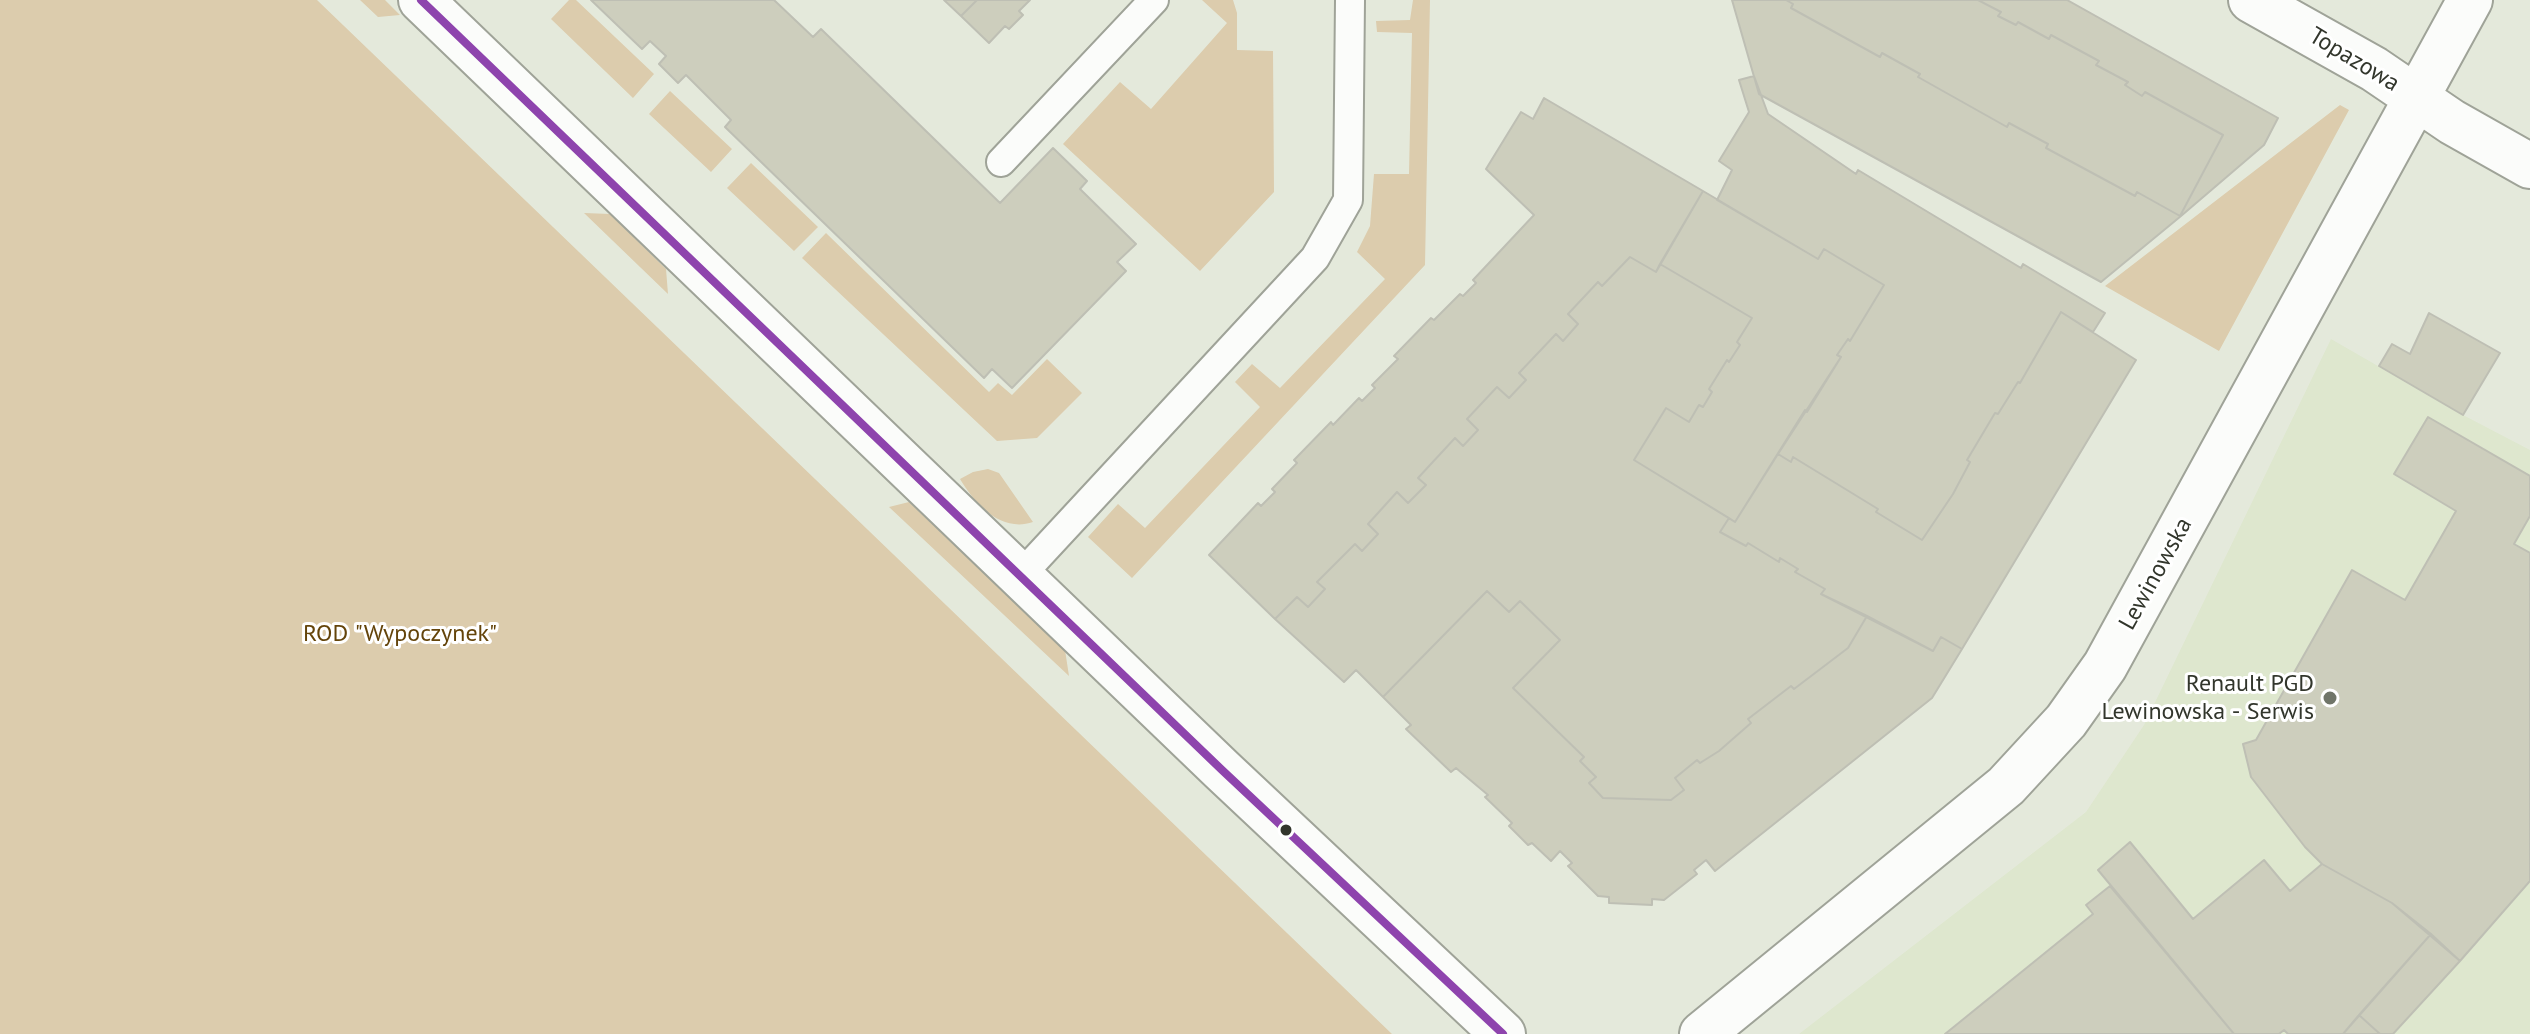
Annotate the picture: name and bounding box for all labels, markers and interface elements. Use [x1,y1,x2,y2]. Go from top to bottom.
street label: Topazowa [2304,22,2404,98]
street label: Lewinowska [2113,513,2199,635]
park label: ROD "Wypoczynek" [303,620,497,648]
place label: Renault PGD Lewinowska - Serwis [2101,670,2314,726]
marker: Renault PGD Lewinowska - Serwis [2321,689,2339,707]
unlabelled marker [1278,822,1294,838]

